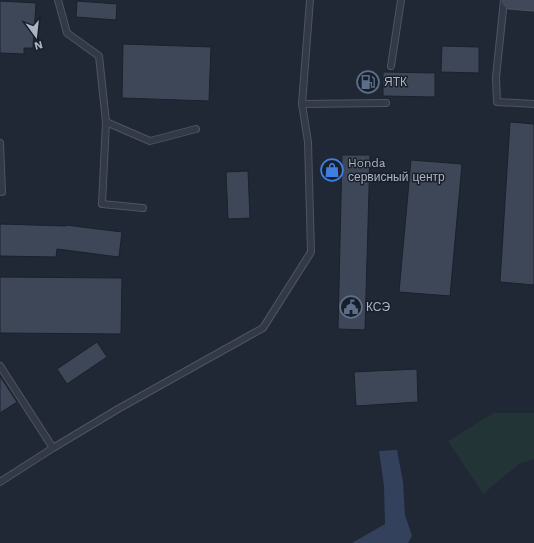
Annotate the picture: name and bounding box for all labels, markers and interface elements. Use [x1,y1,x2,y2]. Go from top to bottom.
north arrow [16,16,56,56]
text: N [33,38,44,53]
fuel station icon: ЯТК [355,69,381,95]
place label: ЯТК [384,75,407,89]
place label: Honda сервисный центр [348,156,445,184]
shop icon: Honda сервисный центр [319,157,345,183]
public building icon: КСЭ [338,294,364,320]
place label: КСЭ [366,300,390,314]

